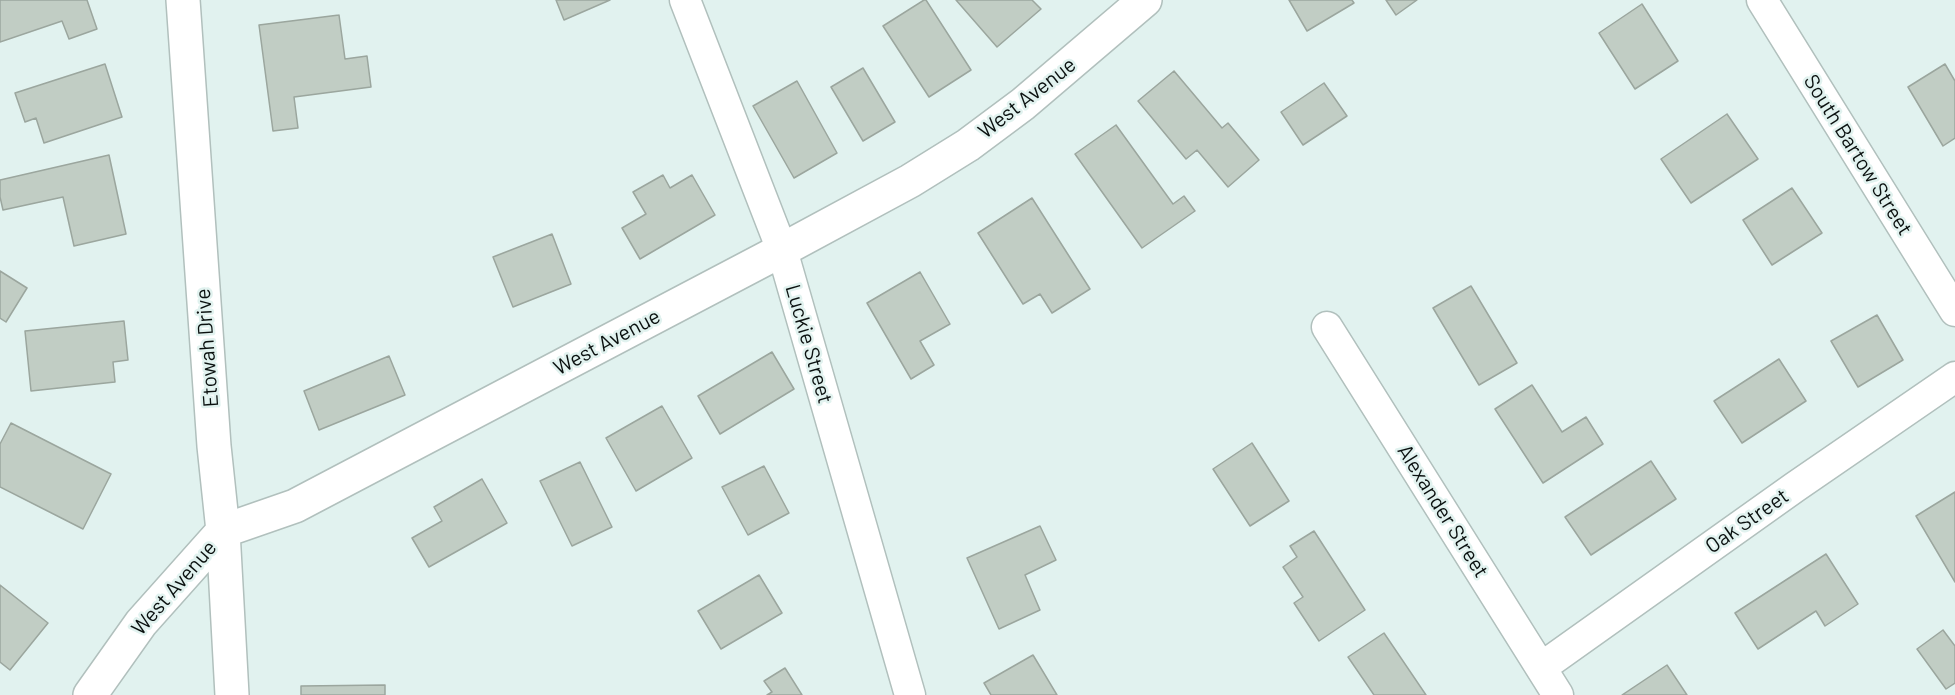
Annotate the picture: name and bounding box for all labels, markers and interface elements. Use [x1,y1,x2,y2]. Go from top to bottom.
street label: West Avenue [973,52,1081,144]
street label: South Bartow Street [1798,70,1918,240]
street label: Luckie Street [780,282,838,406]
street label: Etowah Drive [190,288,224,408]
street label: West Avenue [549,303,665,381]
street label: Alexander Street [1392,440,1494,582]
street label: Oak Street [1701,483,1793,559]
street label: West Avenue [126,536,222,640]

